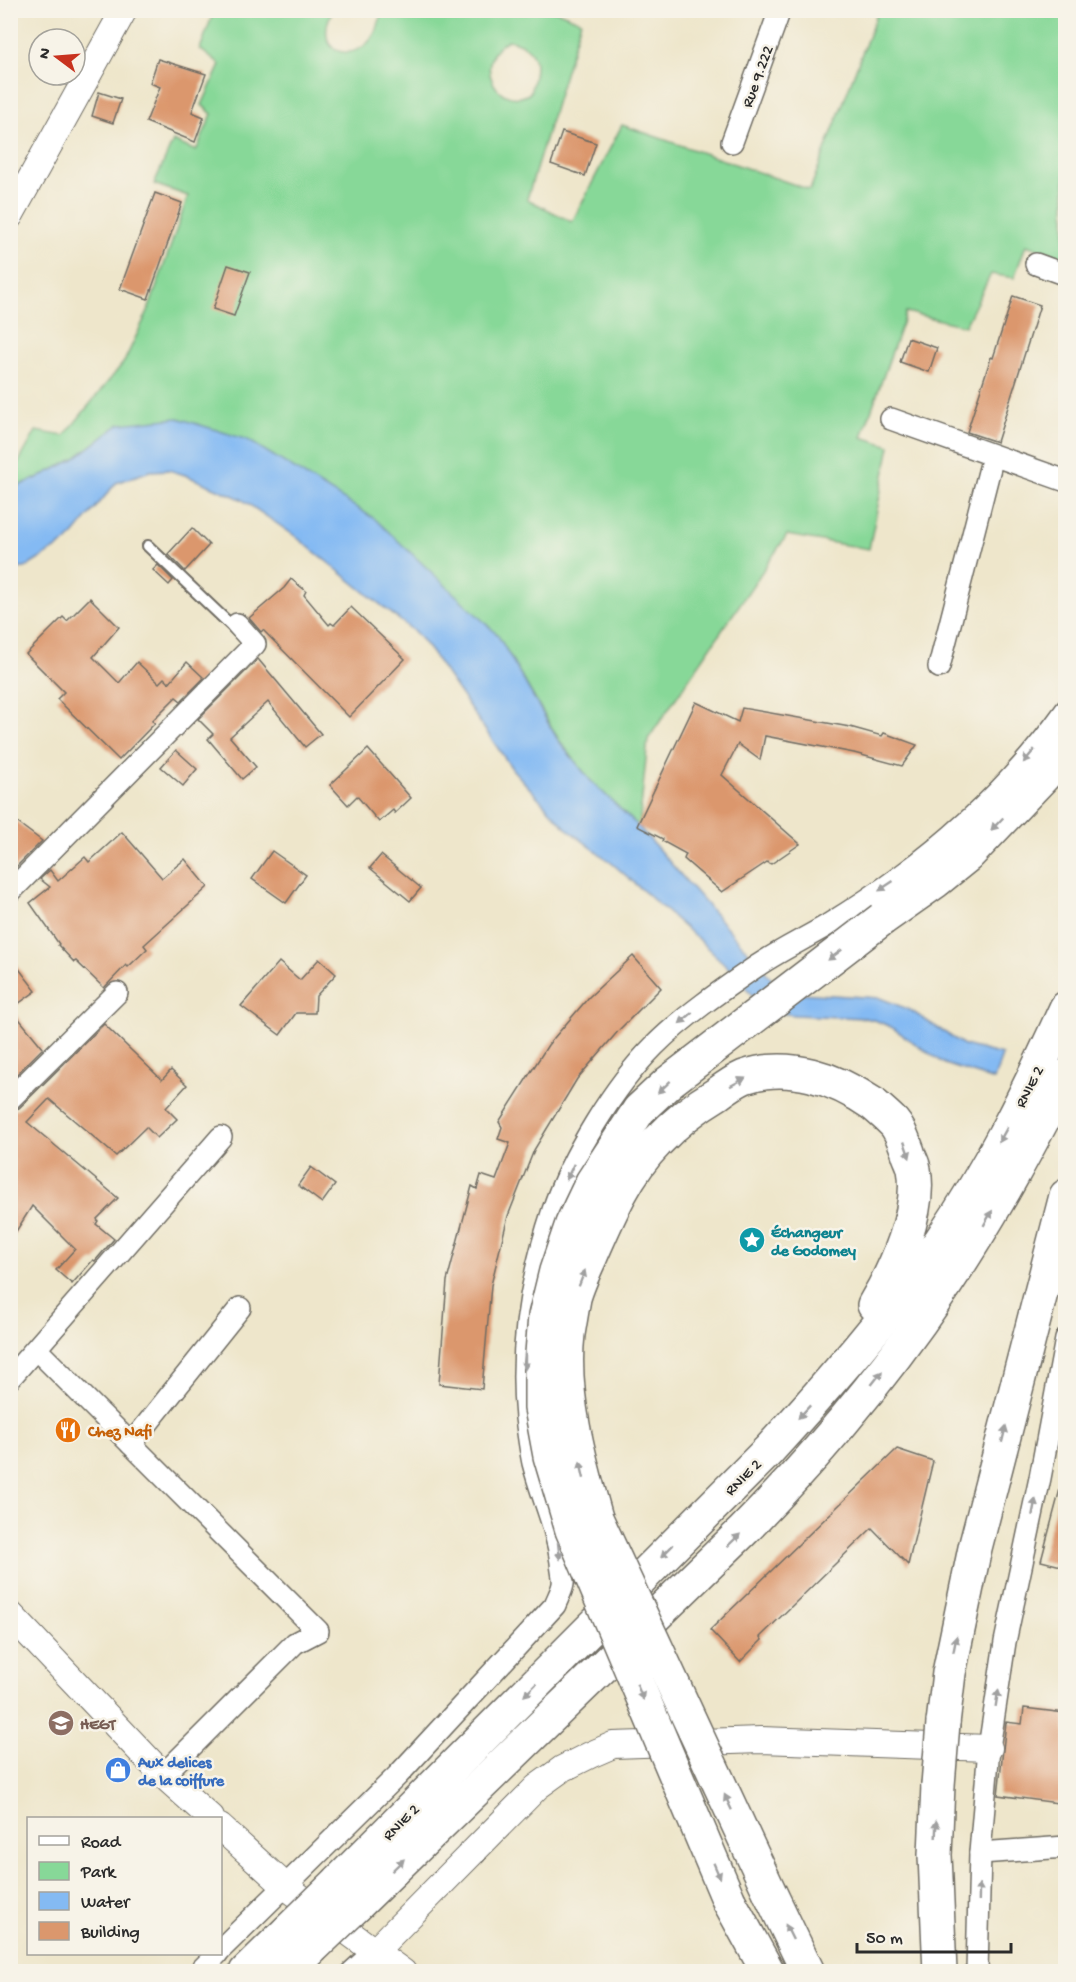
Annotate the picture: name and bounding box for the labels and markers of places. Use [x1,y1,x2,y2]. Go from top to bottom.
place label: Échangeur de Godomey [771,1224,856,1262]
place icon: Échangeur de Godomey [737,1225,767,1255]
restaurant icon: Chez Nafi [53,1415,83,1445]
place label: Chez Nafi [87,1423,152,1443]
school or university icon: HEGT [46,1708,76,1738]
place label: HEGT [80,1717,117,1736]
shop icon: Aux delices de la coiffure [103,1755,133,1785]
place label: Aux delices de la coiffure [137,1755,225,1792]

